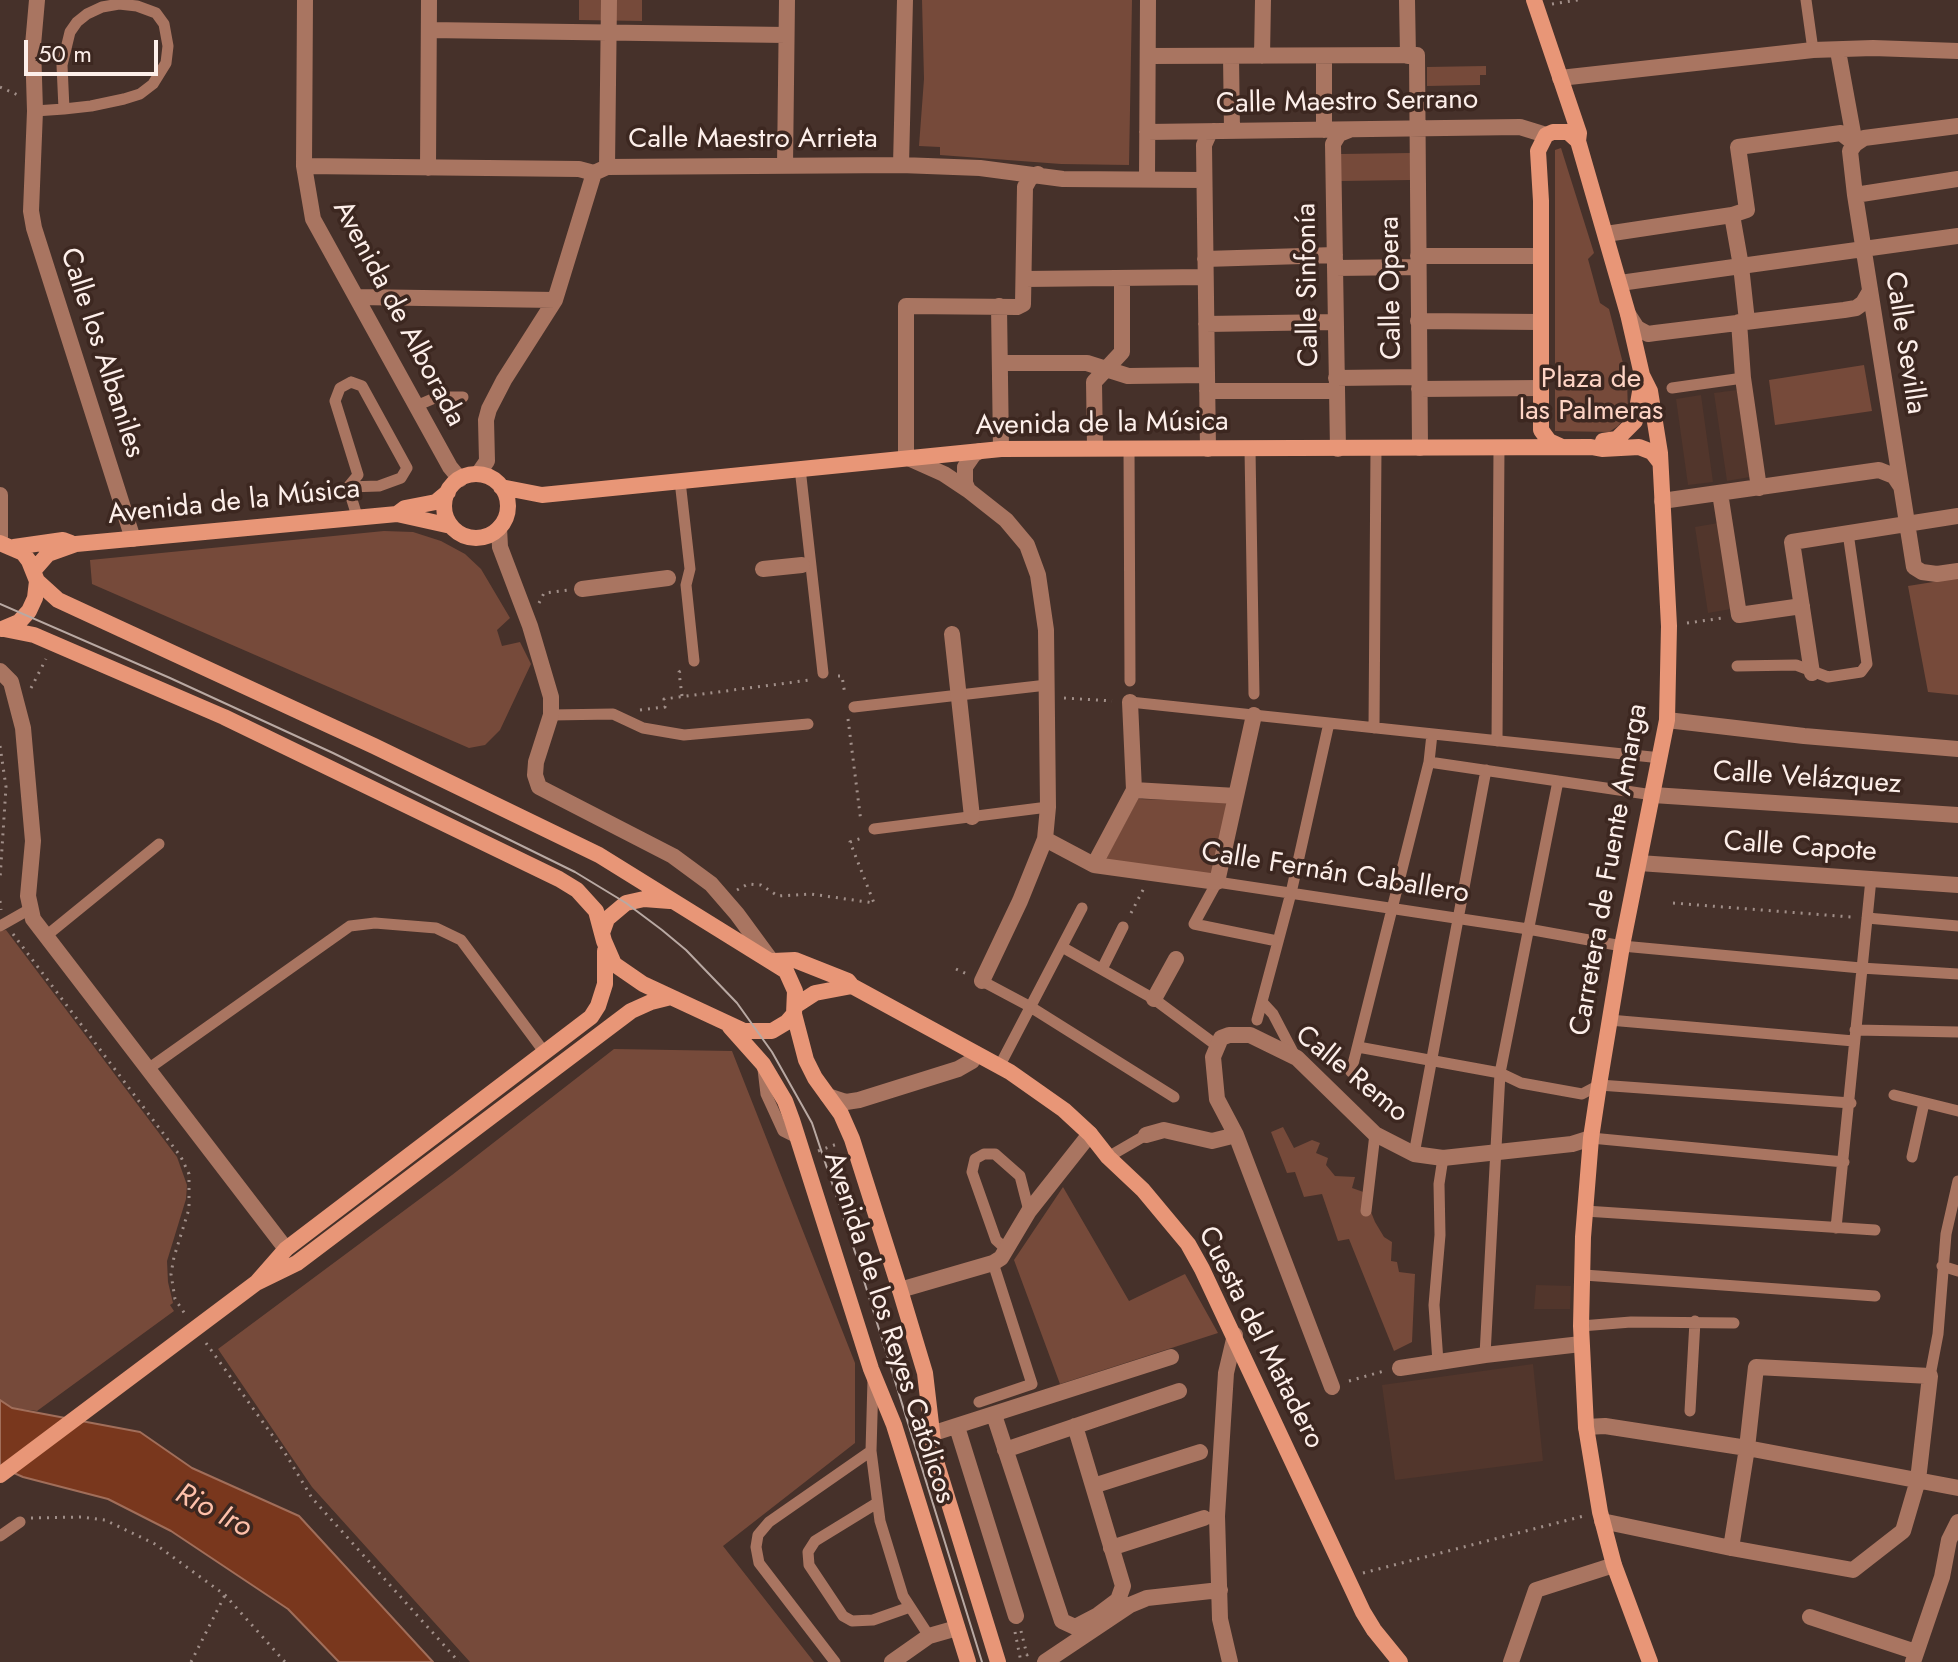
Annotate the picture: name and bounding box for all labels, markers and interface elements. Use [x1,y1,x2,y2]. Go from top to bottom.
scale bar [28,24,162,74]
text: 50 m [38,36,92,71]
street label: Calle Maestro Serrano [1216,84,1478,122]
street label: Calle Maestro Arrieta [628,123,878,157]
street label: Avenida de Alborada [324,195,472,433]
street label: Calle Sinfonía [1291,203,1327,367]
street label: Calle Opera [1374,216,1410,360]
street label: Calle los Albaniles [51,244,151,462]
street label: Calle Sevilla [1876,269,1932,417]
park label: Plaza de las Palmeras [1519,363,1663,429]
street label: Avenida de la Música [975,406,1229,444]
street label: Avenida de la Música [106,473,362,533]
street label: Carretera de Fuente Amarga [1564,701,1656,1039]
street label: Calle Velázquez [1712,756,1902,802]
street label: Calle Capote [1722,826,1878,870]
street label: Calle Fernán Caballero [1199,836,1471,912]
street label: Calle Remo [1288,1019,1414,1131]
street label: Avenida de los Reyes Católicos [815,1148,961,1508]
street label: Cuesta del Matadero [1190,1221,1330,1455]
water label: Rio Iro [169,1477,257,1547]

